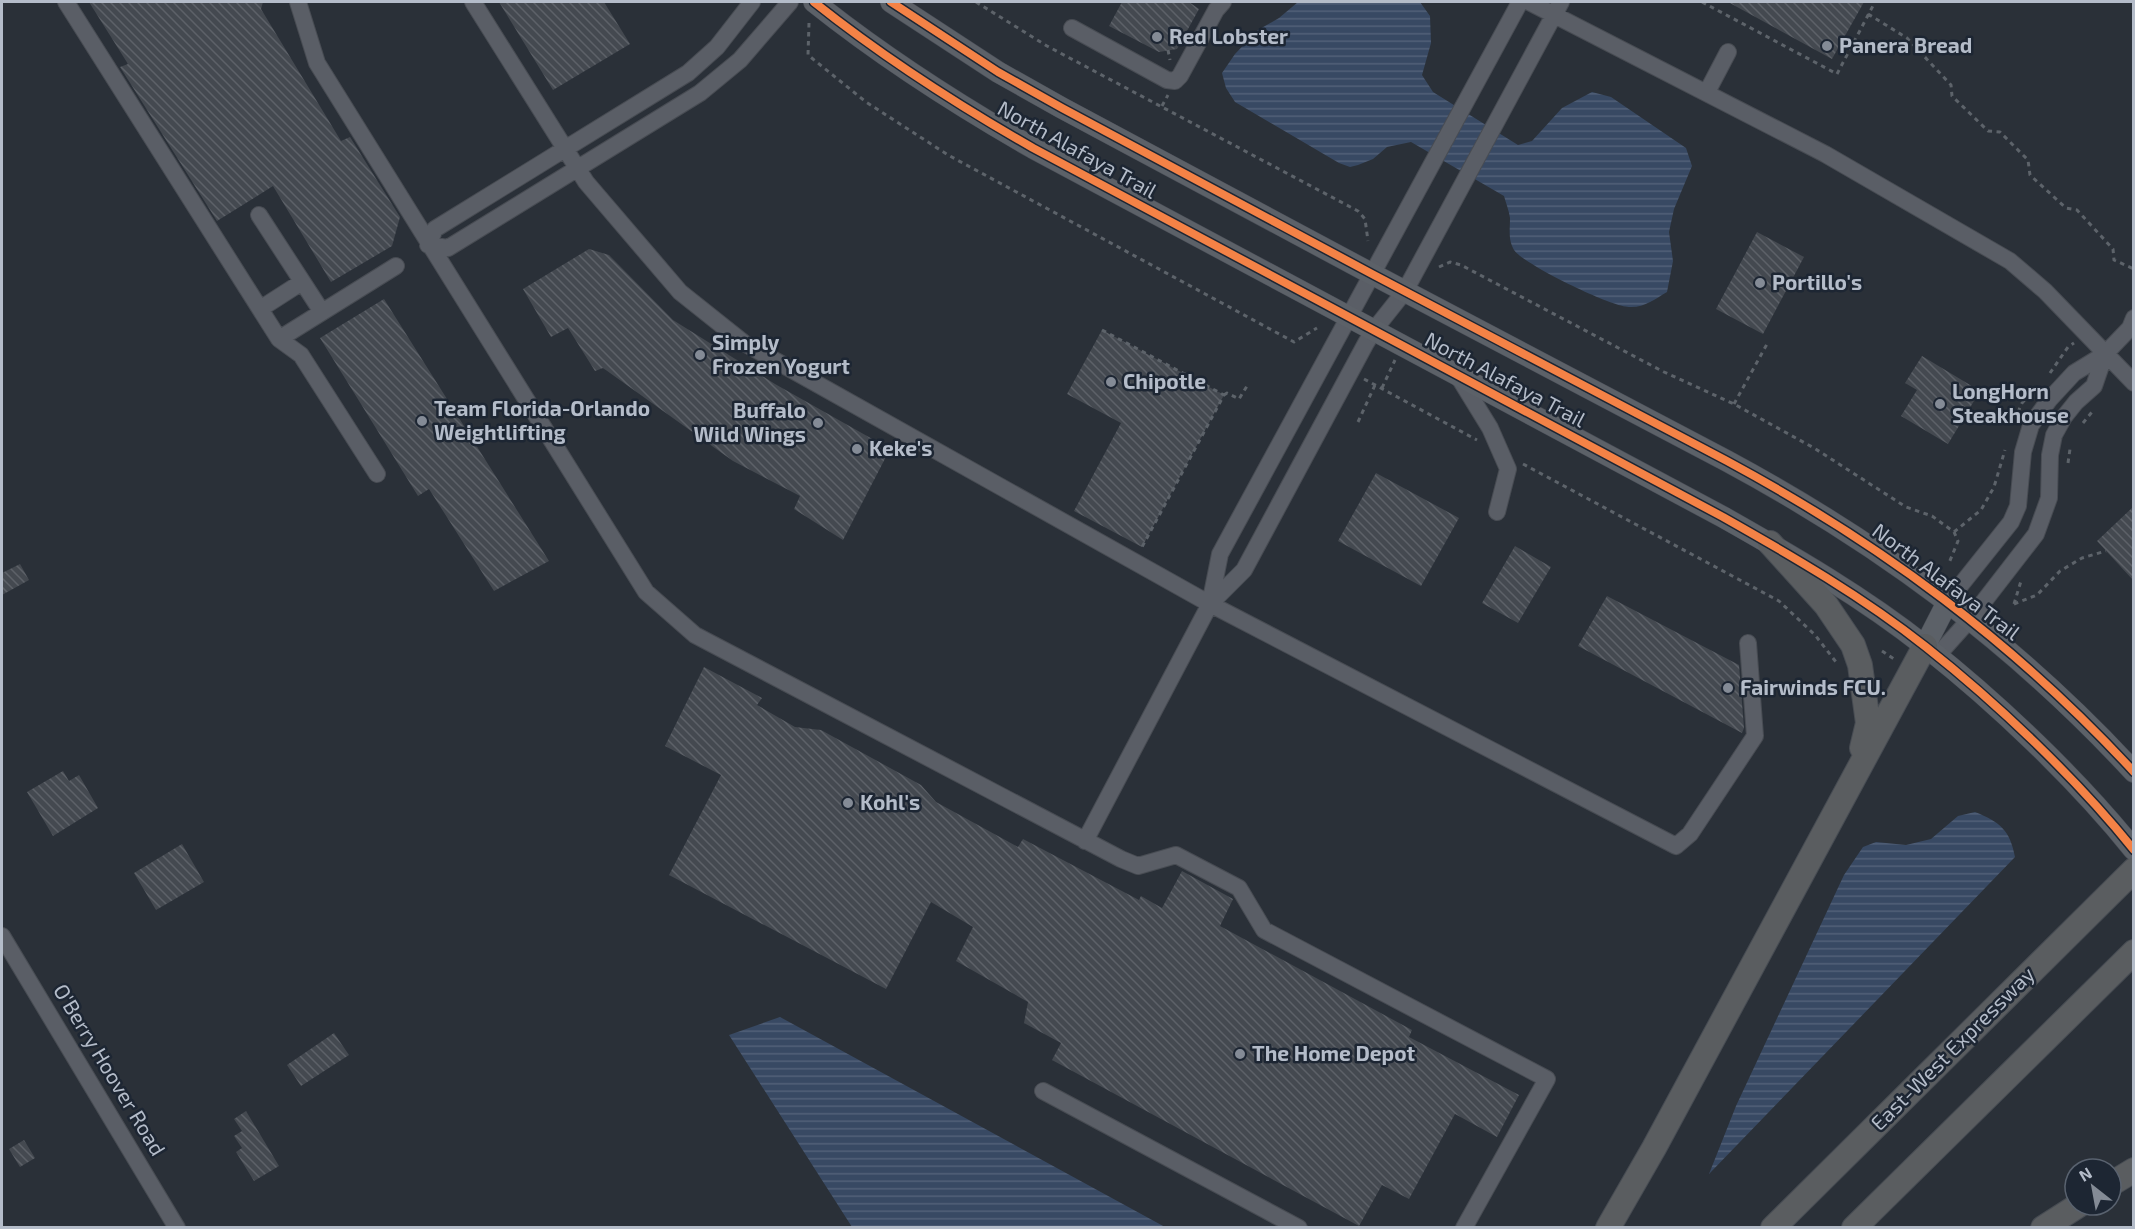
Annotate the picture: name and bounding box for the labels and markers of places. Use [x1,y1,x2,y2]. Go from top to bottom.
place label: Red Lobster [1169,23,1288,48]
marker: Red Lobster [1150,30,1164,44]
place label: Panera Bread [1839,32,1972,57]
marker: Panera Bread [1820,39,1834,53]
place label: Portillo's [1772,269,1862,294]
marker: Portillo's [1753,276,1767,290]
place label: Simply Frozen Yogurt [712,329,850,378]
marker: Simply Frozen Yogurt [693,348,707,362]
place label: Chipotle [1123,368,1206,393]
marker: Chipotle [1104,375,1118,389]
place label: LongHorn Steakhouse [1952,378,2069,427]
place label: Team Florida-Orlando Weightlifting [434,395,650,444]
place label: Buffalo Wild Wings [694,397,806,446]
marker: LongHorn Steakhouse [1933,397,1947,411]
marker: Team Florida-Orlando Weightlifting [415,414,429,428]
marker: Buffalo Wild Wings [811,416,825,430]
place label: Keke's [869,435,932,460]
marker: Keke's [850,442,864,456]
place label: Fairwinds FCU. [1740,674,1886,699]
marker: Fairwinds FCU. [1721,681,1735,695]
place label: Kohl's [860,789,920,814]
marker: Kohl's [841,796,855,810]
place label: The Home Depot [1252,1040,1416,1065]
marker: The Home Depot [1233,1047,1247,1061]

